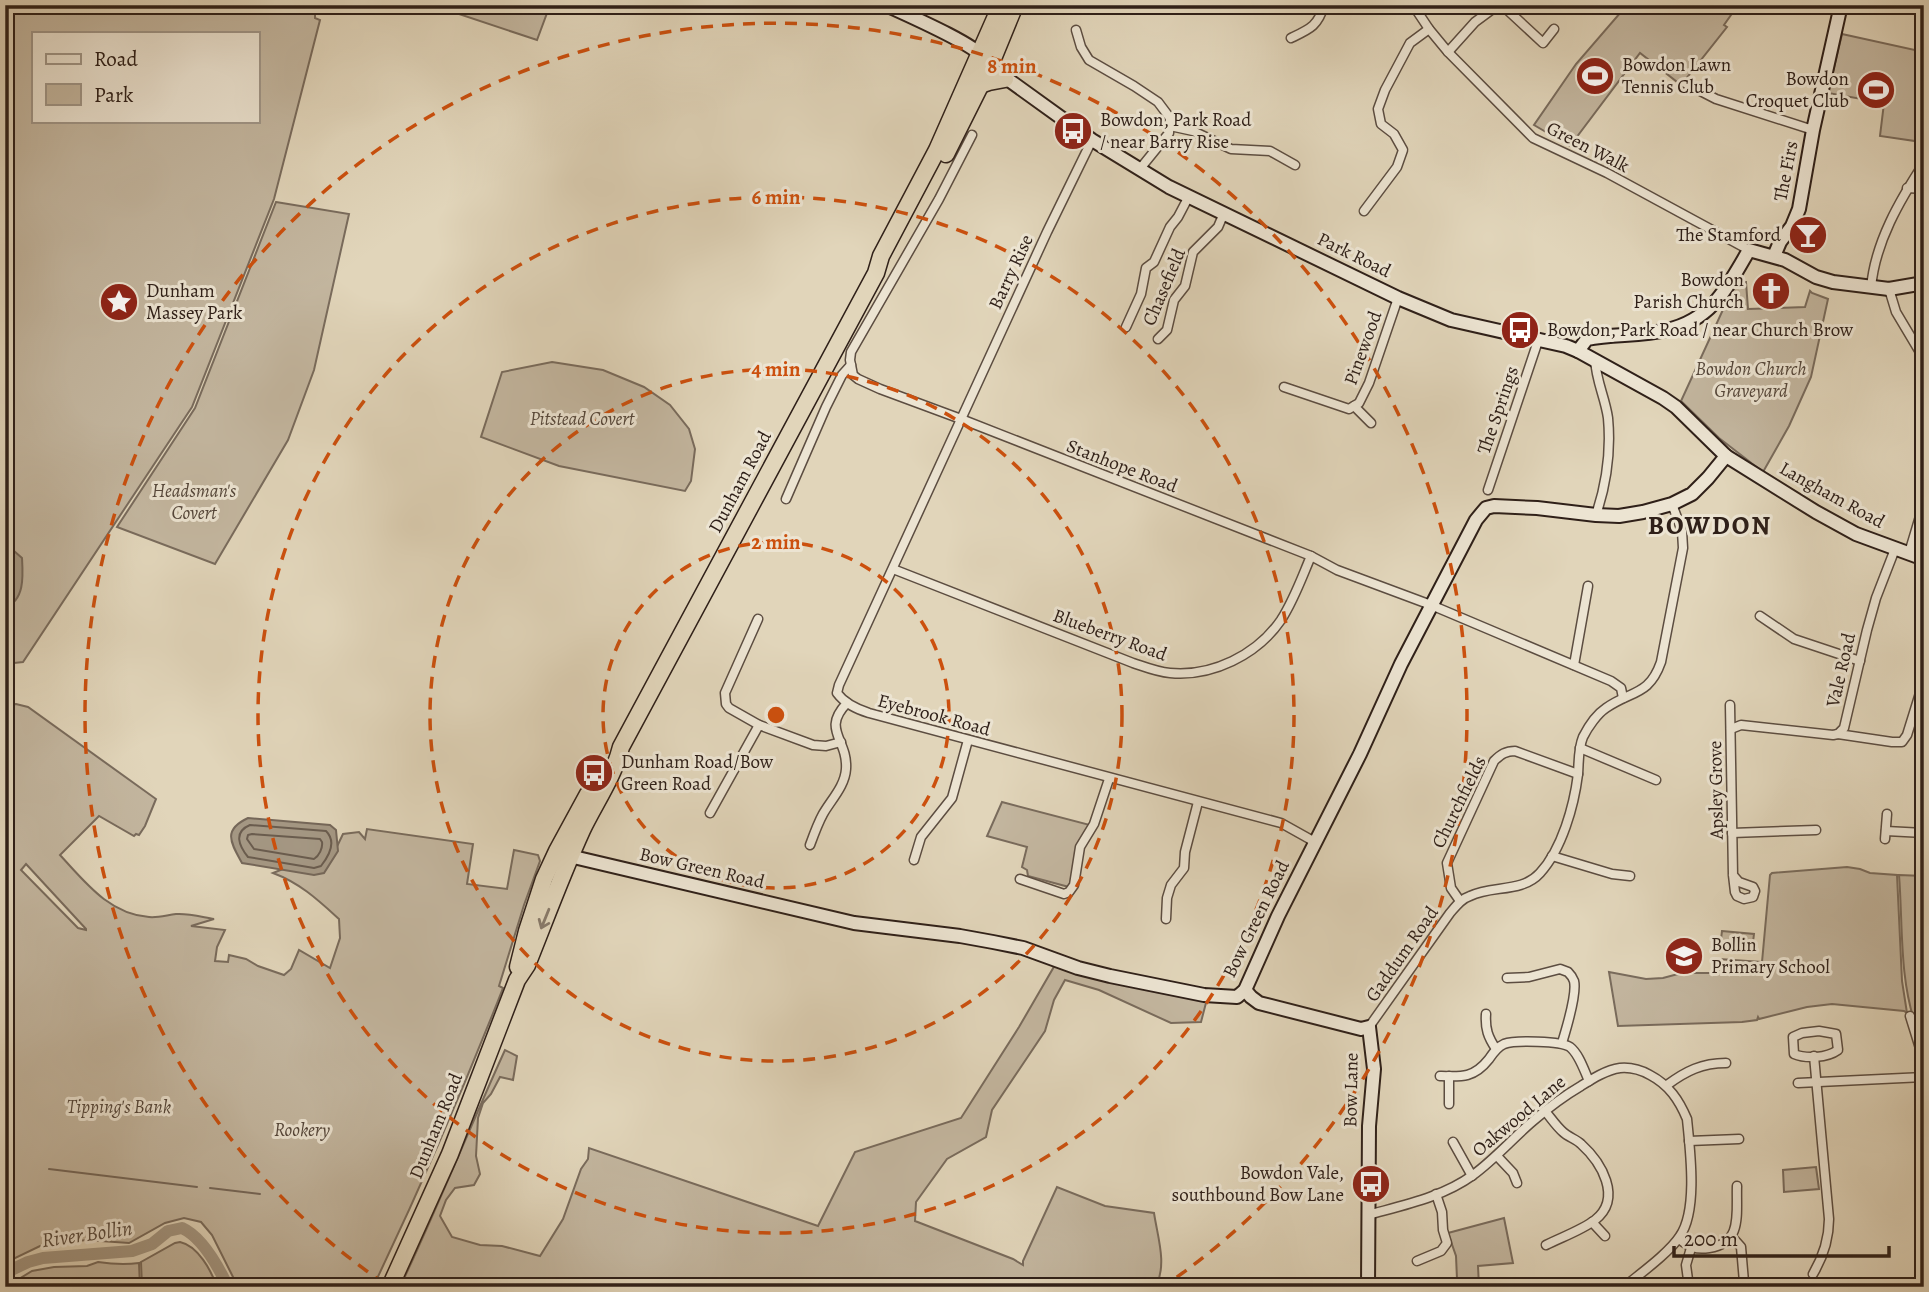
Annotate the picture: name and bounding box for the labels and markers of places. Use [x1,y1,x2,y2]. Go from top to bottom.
place label: Bowdon Lawn Tennis Club [1622,52,1731,100]
sports icon: Bowdon Lawn Tennis Club [1574,55,1616,97]
place label: Bowdon Croquet Club [1746,66,1849,114]
sports icon: Bowdon Croquet Club [1855,69,1897,111]
place label: Bowdon, Park Road / near Barry Rise [1100,107,1252,155]
bus stop icon: Bowdon, Park Road / near Barry Rise [1052,110,1094,152]
bar icon: The Stamford [1787,214,1829,256]
place label: The Stamford [1676,222,1782,248]
place label: Bowdon Parish Church [1633,267,1744,315]
church icon: Bowdon Parish Church [1750,270,1792,312]
place label: Dunham Massey Park [146,278,243,326]
place icon: Dunham Massey Park [98,281,140,323]
bus stop icon: Bowdon, Park Road / near Church Brow [1499,309,1541,351]
place label: Bowdon, Park Road / near Church Brow [1547,317,1854,343]
centre of rings [764,703,788,727]
place label: Dunham Road/Bow Green Road [621,749,774,797]
bus stop icon: Dunham Road/Bow Green Road [573,752,615,794]
place label: Bollin Primary School [1711,932,1830,980]
school or university icon: Bollin Primary School [1663,935,1705,977]
place label: Bowdon Vale, southbound Bow Lane [1172,1160,1344,1208]
bus stop icon: Bowdon Vale, southbound Bow Lane [1350,1163,1392,1205]

